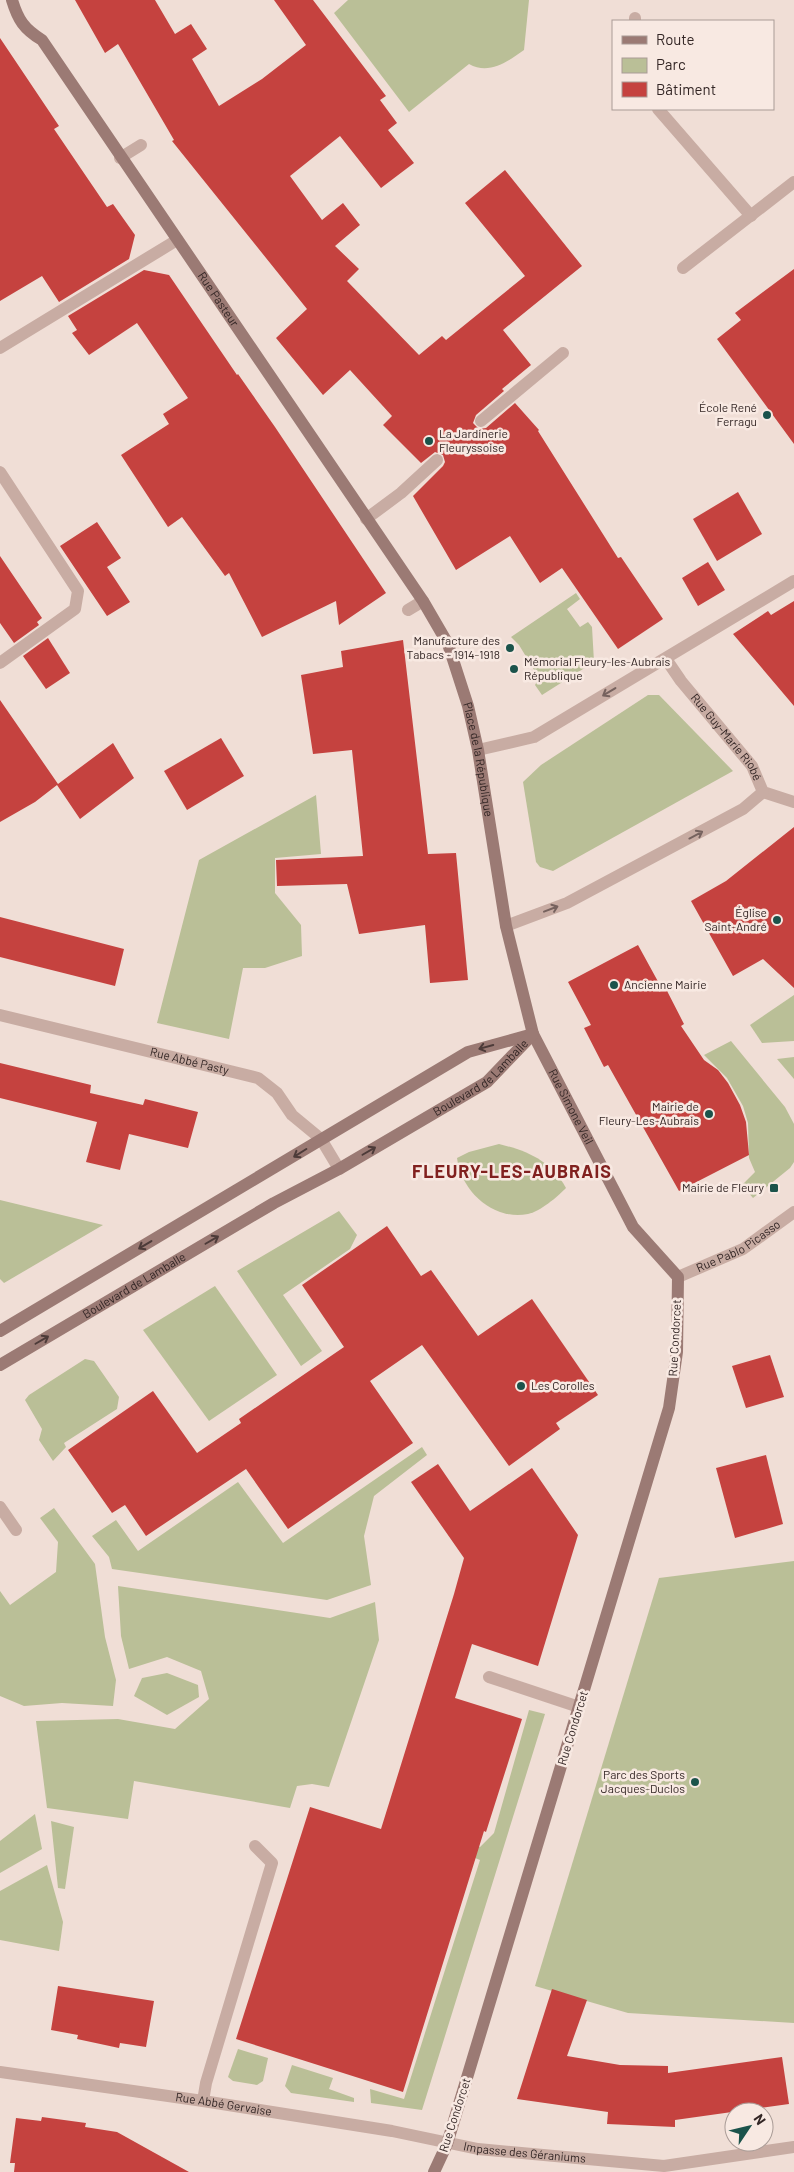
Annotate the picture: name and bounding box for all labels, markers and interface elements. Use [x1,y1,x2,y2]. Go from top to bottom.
legend [612,20,774,110]
text: Route [656,30,695,48]
text: Parc [656,55,686,73]
text: Bâtiment [656,80,716,98]
street label: Rue Pasteur [195,269,243,329]
place label: École René Ferragu [699,400,757,428]
marker: École René Ferragu [761,409,773,421]
place label: La Jardinerie Fleuryssoise [439,426,508,454]
marker: La Jardinerie Fleuryssoise [423,435,435,447]
place label: Manufacture des Tabacs - 1914-1918 [407,633,500,661]
marker: Manufacture des Tabacs - 1914-1918 [504,642,516,654]
place label: Mémorial Fleury-les-Aubrais République [524,654,671,682]
marker: Mémorial Fleury-les-Aubrais République [508,663,520,675]
one-way arrow [603,688,617,698]
street label: Rue Guy-Marie Riobé [688,690,765,782]
street label: Place de la République [461,700,497,818]
one-way arrow [688,830,703,840]
one-way arrow [543,904,558,913]
place label: Église Saint-André [705,905,767,933]
marker: Église Saint-André [771,914,783,926]
place label: Ancienne Mairie [624,977,707,991]
marker: Ancienne Mairie [608,979,620,991]
street label: Boulevard de Lamballe [430,1036,530,1118]
one-way arrow [479,1043,495,1052]
street label: Rue Abbé Pasty [149,1044,231,1077]
street label: Rue Simone Veil [546,1066,597,1146]
place label: Mairie de Fleury-Les-Aubrais [599,1099,699,1127]
marker: Mairie de Fleury-Les-Aubrais [703,1108,715,1120]
one-way arrow [361,1146,376,1156]
one-way arrow [293,1148,307,1158]
district label: FLEURY-LES-AUBRAIS [412,1160,612,1182]
place label: Mairie de Fleury [682,1180,764,1194]
marker: Mairie de Fleury [768,1182,780,1194]
street label: Rue Pablo Picasso [694,1216,783,1274]
one-way arrow [205,1234,219,1244]
one-way arrow [139,1241,153,1251]
street label: Boulevard de Lamballe [80,1249,188,1321]
street label: Rue Condorcet [665,1299,683,1377]
one-way arrow [34,1335,49,1344]
place label: Les Corolles [531,1378,595,1392]
marker: Les Corolles [515,1380,527,1392]
street label: Rue Condorcet [554,1689,590,1767]
place label: Parc des Sports Jacques-Duclos [601,1767,685,1795]
marker: Parc des Sports Jacques-Duclos [689,1776,701,1788]
street label: Rue Condorcet [435,2076,473,2153]
street label: Rue Abbé Gervaise [175,2089,273,2118]
north arrow [724,2102,774,2152]
text: N [750,2111,770,2128]
street label: Impasse des Géraniums [462,2138,587,2165]

